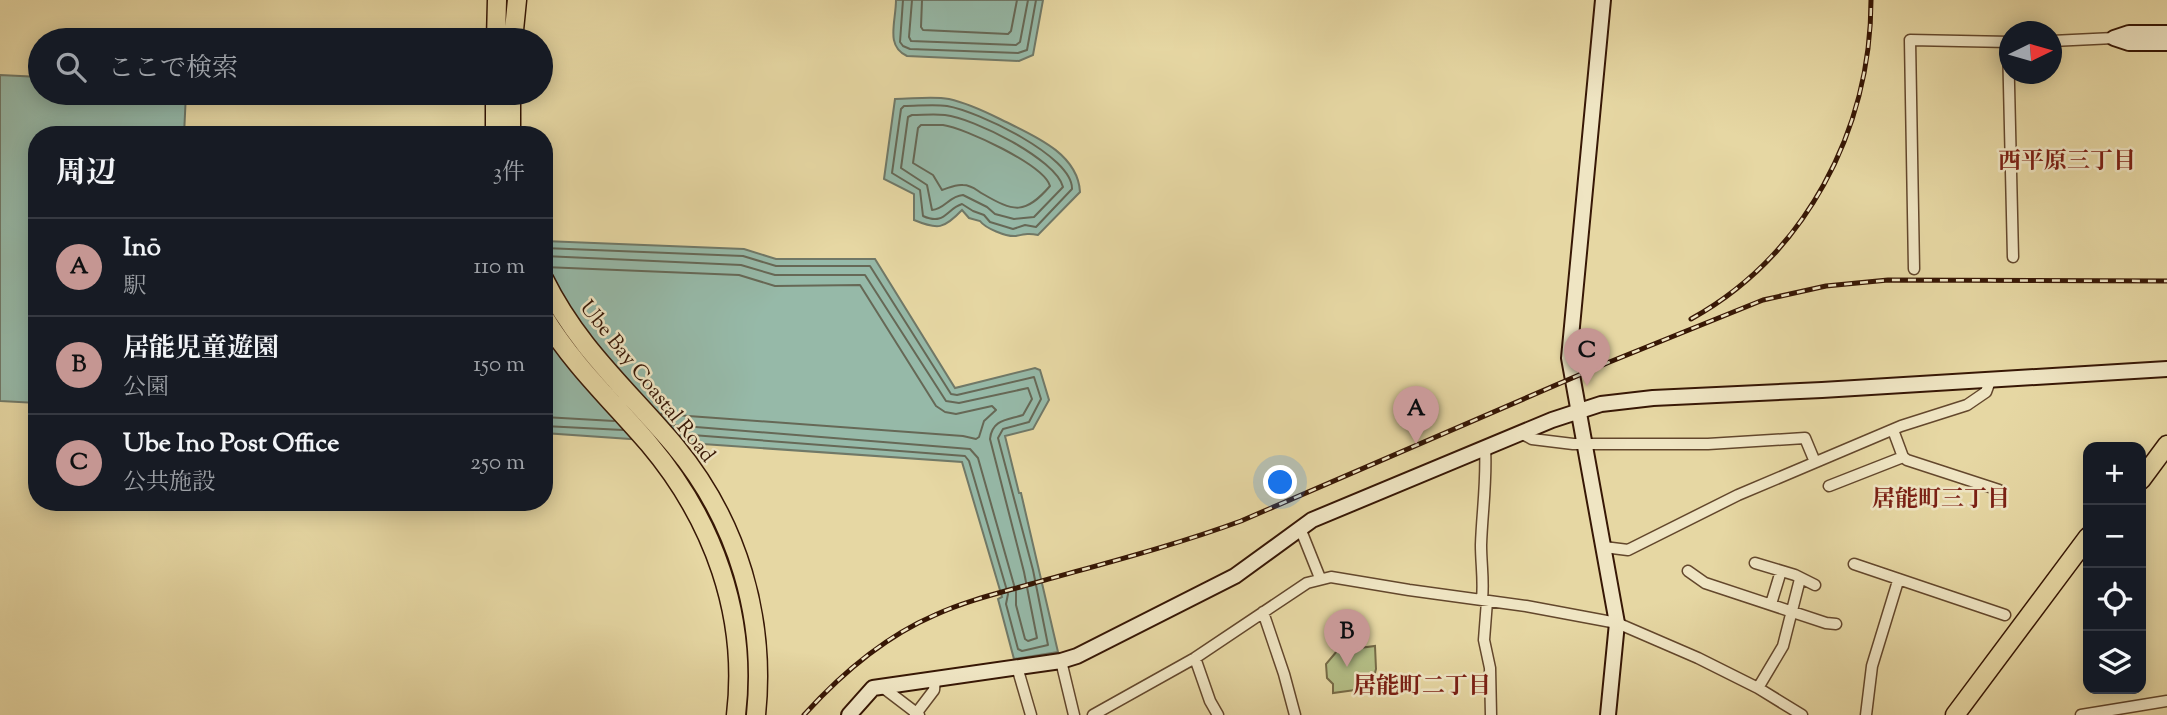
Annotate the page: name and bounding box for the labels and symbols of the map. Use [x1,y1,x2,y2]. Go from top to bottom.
north arrow [1999,21,2062,84]
district label: 西平原三丁目 [1998,146,2136,179]
street label: Ube Bay Coastal Road [572,295,721,470]
pin: C [1564,328,1610,386]
pin: A [1393,386,1439,444]
your location [1263,465,1297,499]
district label: 居能町三丁目 [1872,484,2010,517]
pin: B [1324,609,1370,667]
district label: 居能町二丁目 [1353,671,1491,704]

